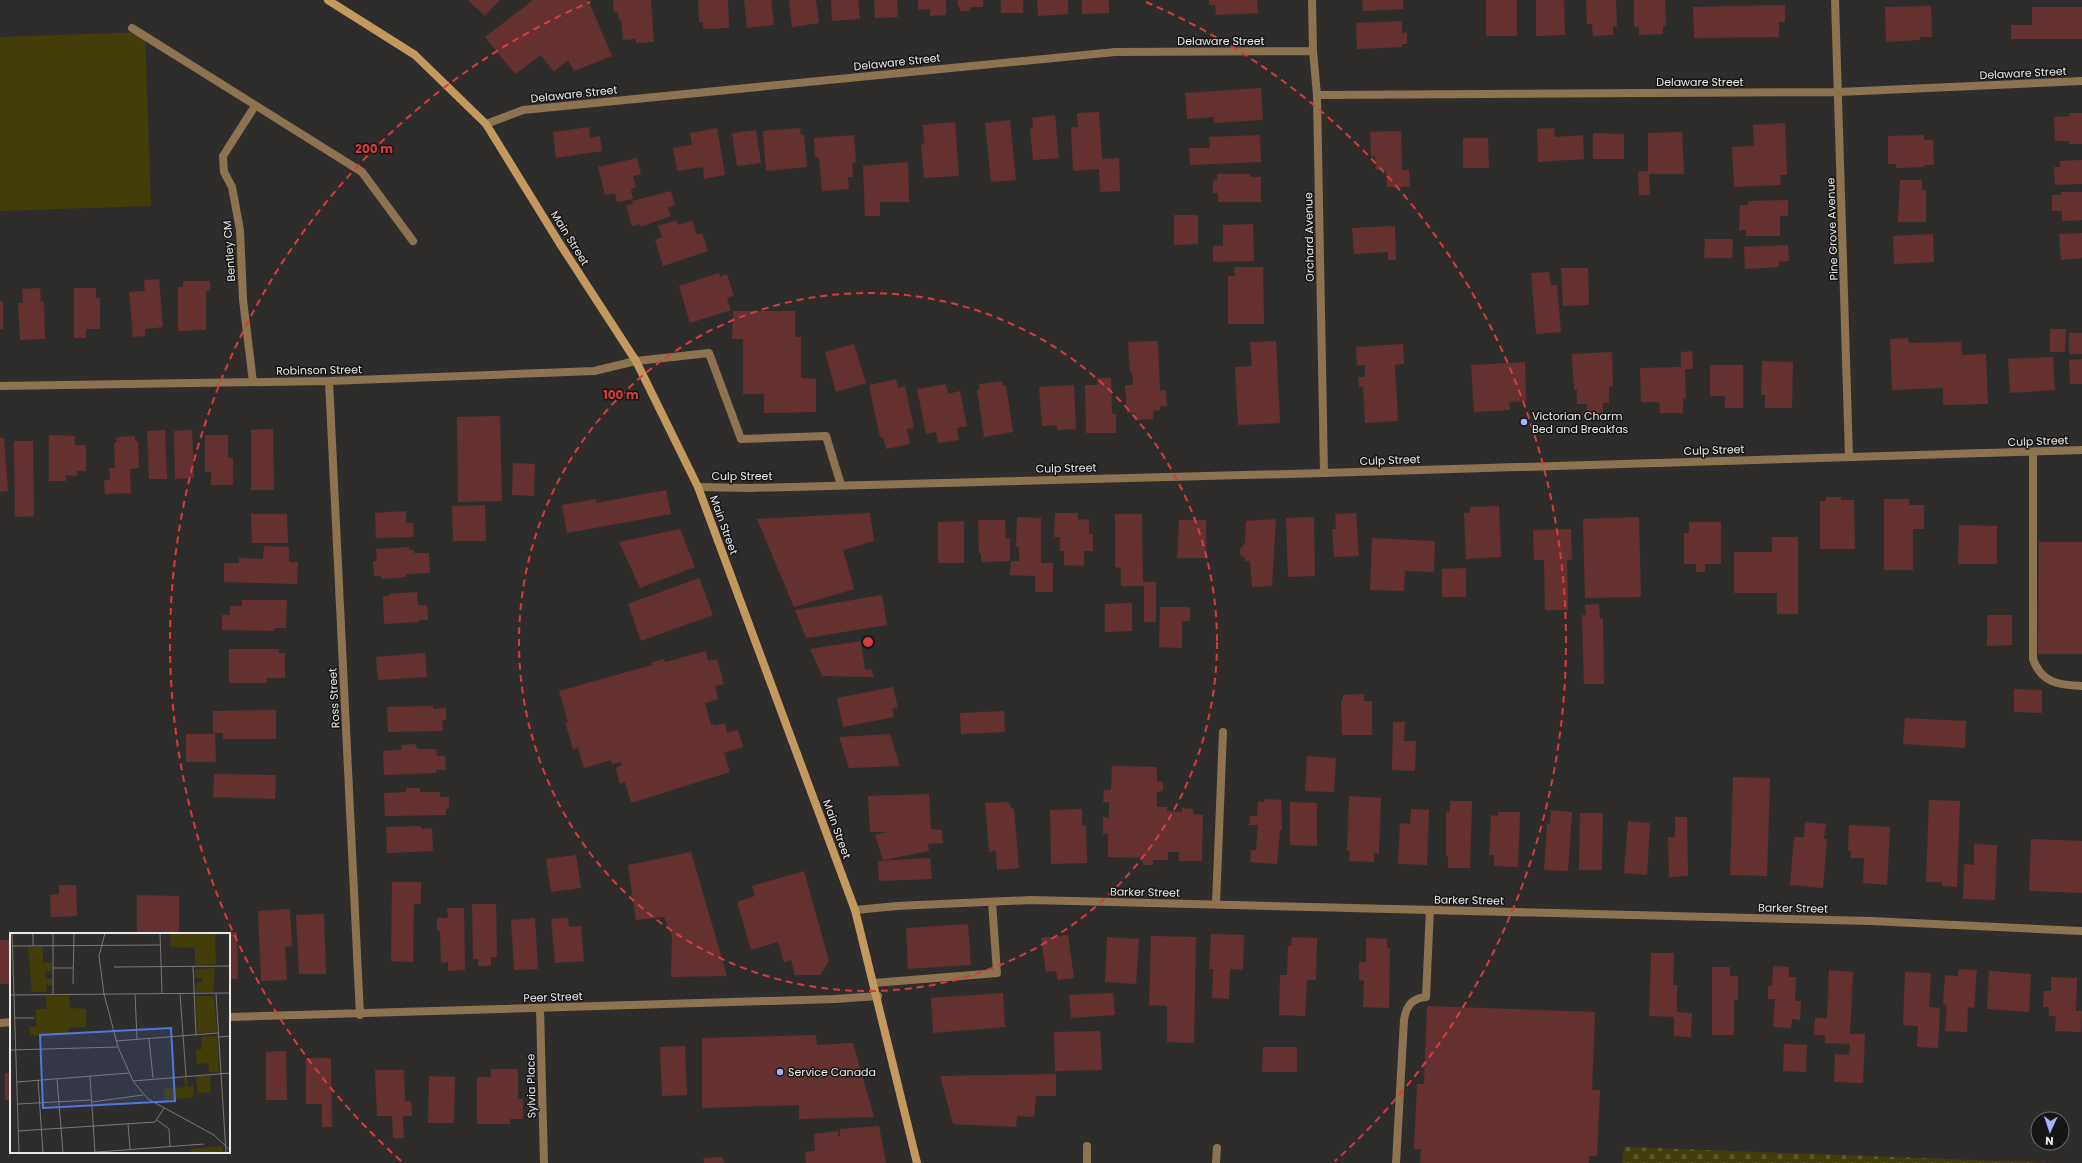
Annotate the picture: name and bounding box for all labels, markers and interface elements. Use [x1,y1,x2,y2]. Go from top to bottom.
street label: Delaware Street [1177,33,1265,49]
street label: Delaware Street [853,49,941,75]
street label: Delaware Street [1979,63,2067,83]
street label: Delaware Street [1656,74,1744,90]
street label: Delaware Street [530,81,618,107]
text: 200 m [355,140,393,157]
street label: Pine Grove Avenue [1822,177,1842,281]
street label: Orchard Avenue [1300,192,1318,282]
street label: Main Street [547,208,593,268]
street label: Bentley CM [219,220,239,282]
street label: Robinson Street [276,361,362,379]
text: 100 m [603,386,639,403]
place label: Victorian Charm Bed and Breakfas [1532,408,1629,437]
marker: Victorian Charm Bed and Breakfas [1519,417,1529,427]
street label: Culp Street [2007,432,2069,450]
street label: Culp Street [1683,441,1745,459]
street label: Culp Street [1359,451,1421,469]
street label: Culp Street [1035,459,1097,477]
street label: Culp Street [712,468,772,484]
street label: Main Street [706,493,742,557]
centre of rings [861,635,875,649]
street label: Ross Street [324,667,344,729]
street label: Main Street [819,797,855,861]
street label: Barker Street [1110,883,1180,901]
street label: Barker Street [1434,891,1504,909]
street label: Barker Street [1758,899,1828,917]
inset map [10,933,230,1153]
street label: Peer Street [523,988,583,1006]
street label: Sylvia Place [522,1053,540,1118]
place label: Service Canada [788,1064,876,1080]
marker: Service Canada [775,1067,785,1077]
north arrow [2030,1111,2070,1151]
text: N [2045,1133,2054,1149]

